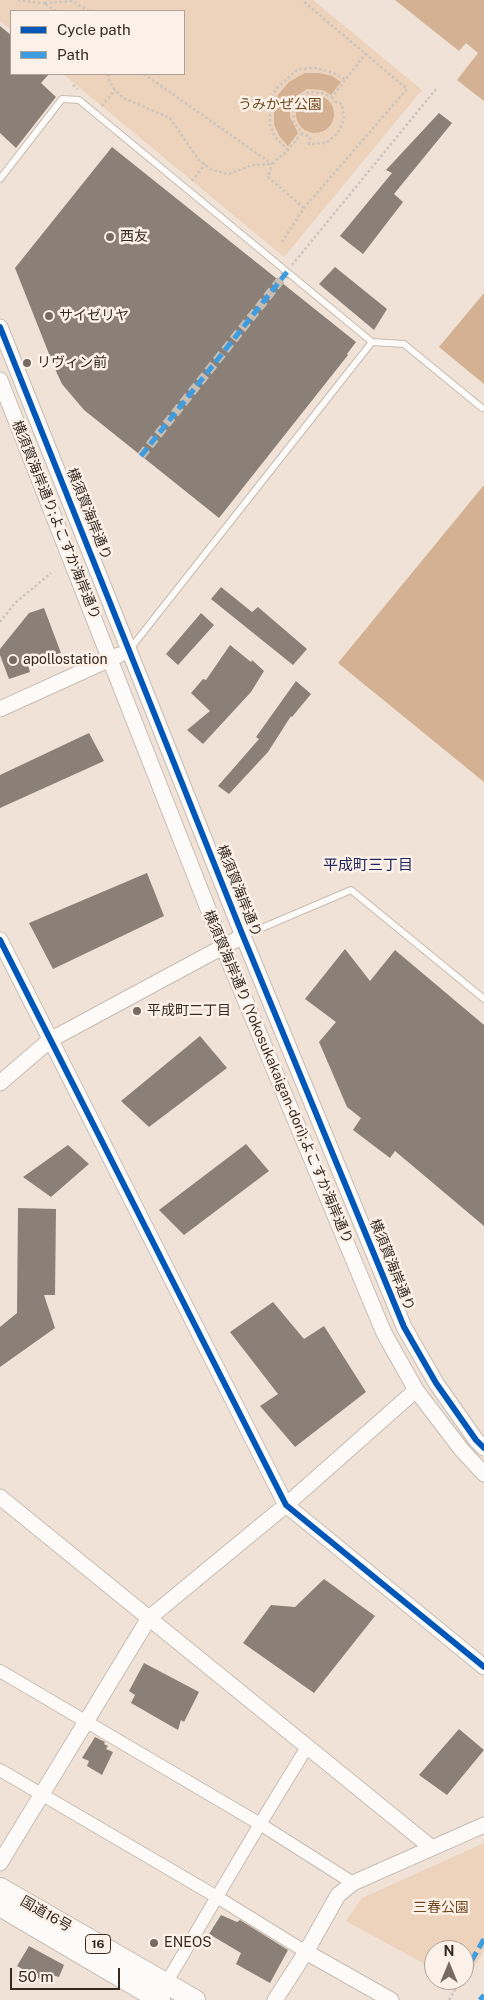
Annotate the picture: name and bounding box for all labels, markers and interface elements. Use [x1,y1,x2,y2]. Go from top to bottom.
legend [10,10,185,75]
text: Cycle path [57,21,131,38]
text: Path [57,46,89,63]
park label: うみかぜ公園 [238,97,322,113]
place label: 西友 [120,229,148,245]
marker: 西友 [104,231,116,243]
place label: サイゼリヤ [59,308,129,324]
marker: サイゼリヤ [43,310,55,322]
place label: リヴィン前 [37,355,107,371]
marker: リヴィン前 [21,357,33,369]
street label: 横須賀海岸通り;よこすか海岸通り [8,418,104,622]
street label: 横須賀海岸通り [63,465,115,563]
place label: apollostation [23,652,107,668]
marker: apollostation [7,654,19,666]
street label: 横須賀海岸通り [213,842,265,940]
district label: 平成町三丁目 [323,856,413,874]
street label: 横須賀海岸通り (Yokosukakaigan-dori);よこすか海岸通り [200,908,356,1246]
place label: 平成町二丁目 [147,1003,231,1019]
marker: 平成町二丁目 [131,1005,143,1017]
street label: 横須賀海岸通り [366,1216,418,1314]
street label: 国道16号 [17,1893,75,1935]
park label: 三春公園 [413,1900,469,1916]
road number: 16 [86,1935,110,1954]
place label: ENEOS [164,1935,212,1951]
marker: ENEOS [148,1937,160,1949]
north arrow [424,1940,474,1990]
text: N [444,1943,454,1959]
scale bar [12,1958,122,1990]
text: 50 m [18,1968,53,1985]

